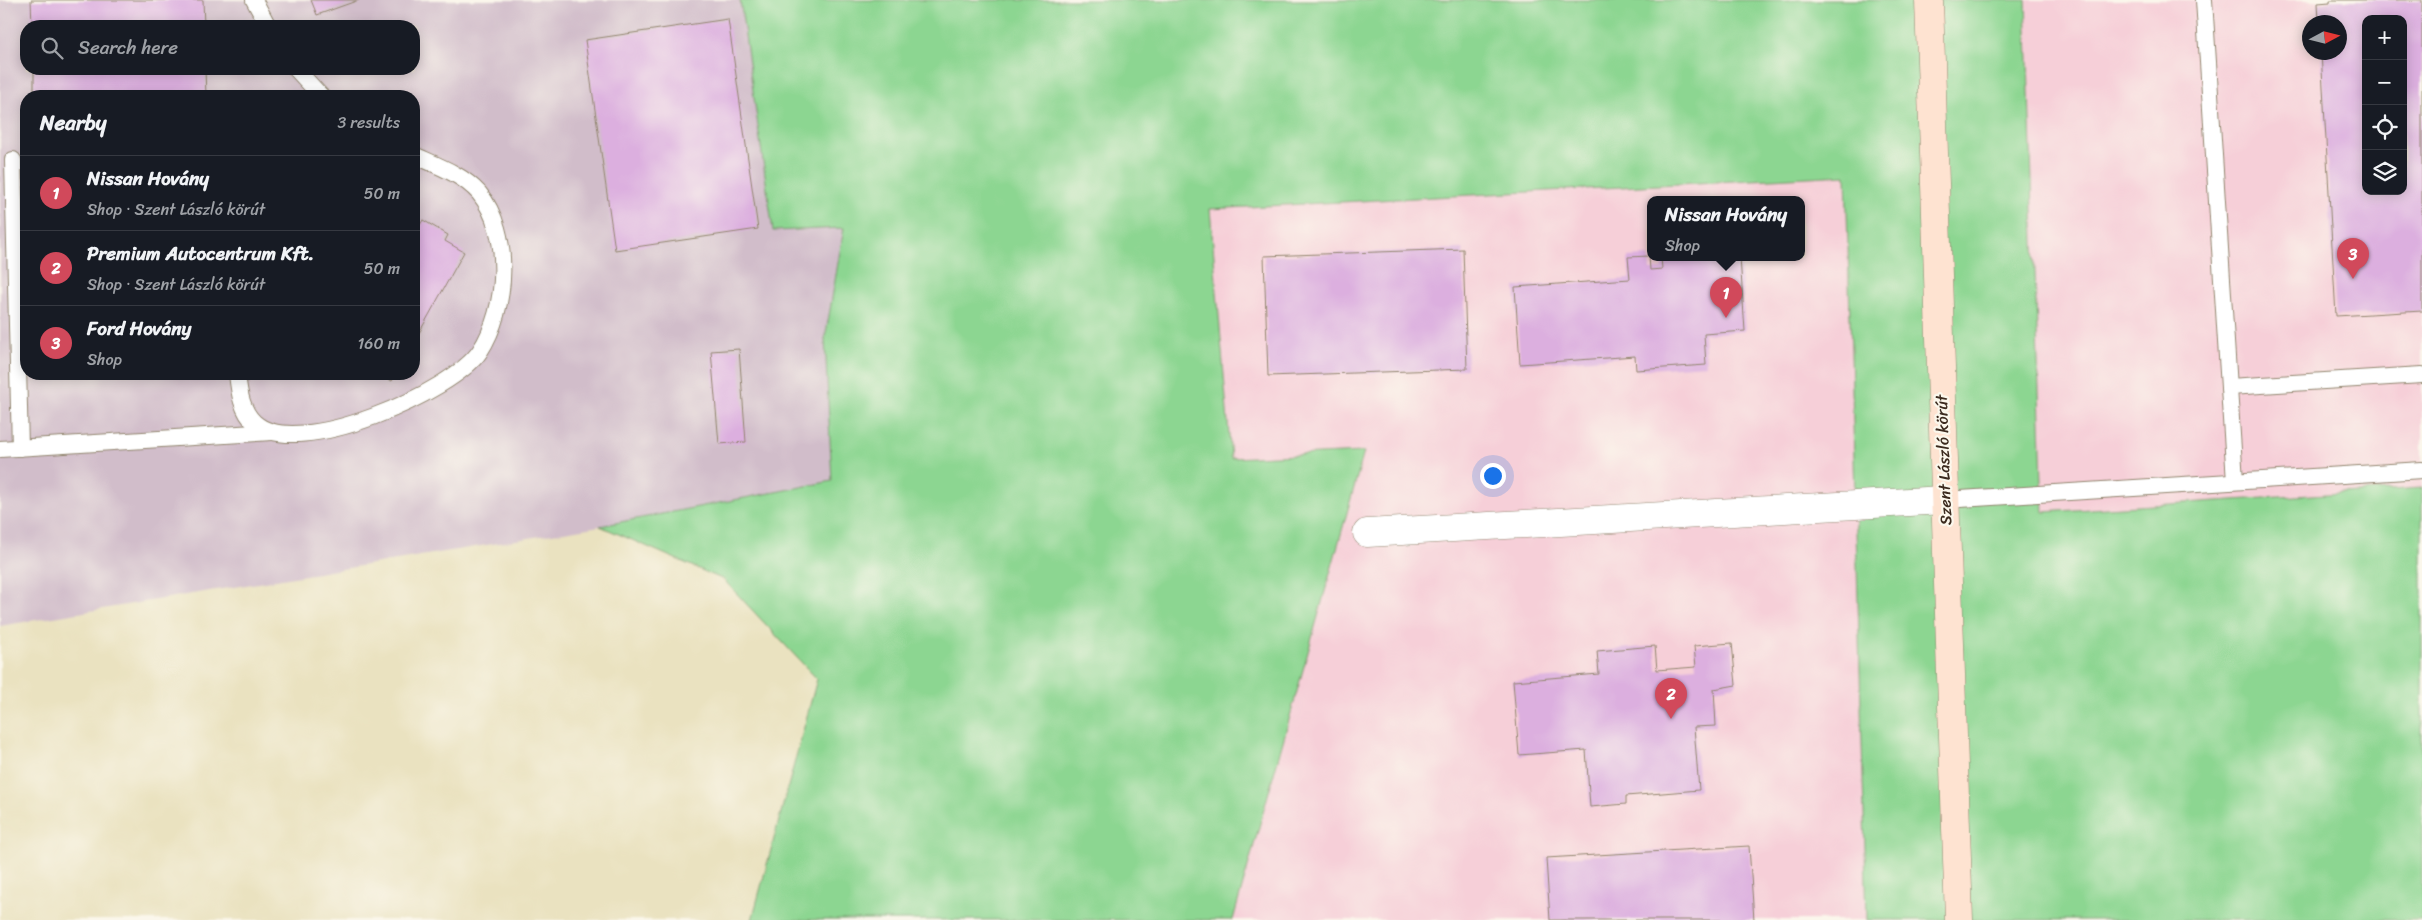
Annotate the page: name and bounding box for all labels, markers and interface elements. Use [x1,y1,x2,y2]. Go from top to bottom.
north arrow [2302,15,2347,60]
map controls [2362,15,2407,195]
button: + [2362,15,2407,60]
search box [20,20,420,75]
text: Search here [78,31,178,64]
icon: search [38,34,66,62]
button: − [2362,60,2407,105]
text: Nearby [40,104,106,142]
button: locate [2362,105,2407,150]
text: 3 results [337,108,400,137]
button: layers [2362,150,2407,195]
text: Nissan Hovány [87,162,209,195]
text: 1 [53,179,59,208]
text: 50 m [364,179,400,208]
text: Shop · Szent László körút [87,195,265,224]
popup [1647,196,1805,261]
text: Nissan Hovány [1665,198,1787,231]
text: Shop [1665,231,1700,260]
text: Premium Autocentrum Kft. [87,237,314,270]
pin: 3 [2337,238,2369,279]
text: 2 [51,254,61,283]
text: 50 m [364,254,400,283]
text: Shop · Szent László körút [87,270,265,299]
pin: 1 [1710,277,1742,318]
text: Ford Hovány [87,312,191,345]
text: 3 [52,329,60,358]
text: 160 m [357,329,400,358]
text: Shop [87,345,122,374]
street label: Szent László körút [1927,394,1960,526]
your location [1480,463,1506,489]
pin: 2 [1655,678,1687,719]

